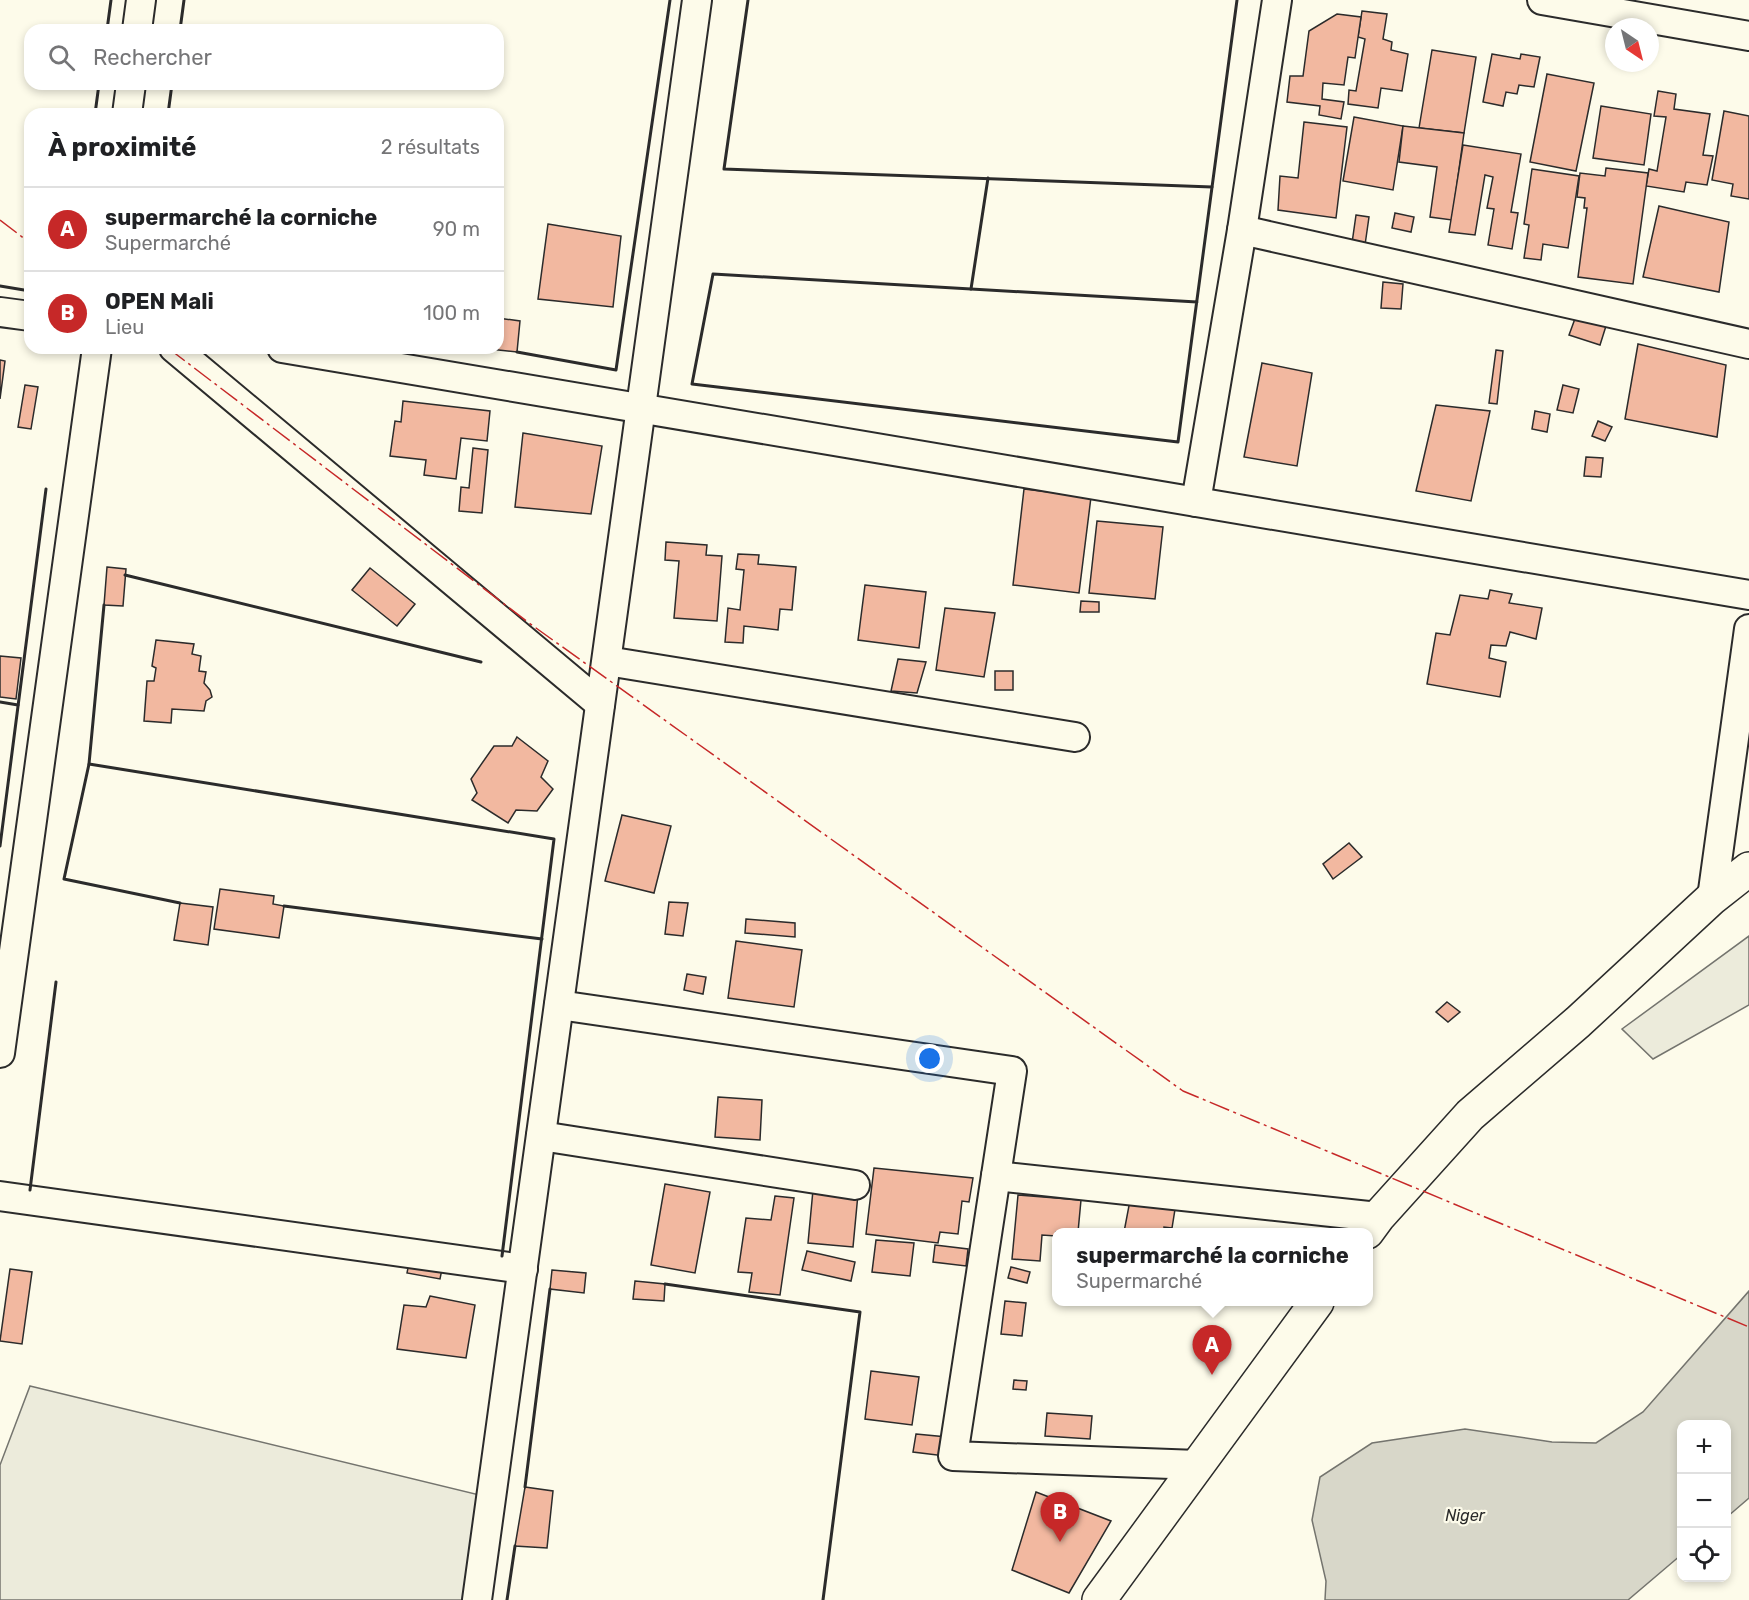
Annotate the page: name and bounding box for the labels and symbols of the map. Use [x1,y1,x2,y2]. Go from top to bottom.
north arrow [1605,18,1659,72]
your location [915,1044,944,1073]
pin: A [1192,1326,1232,1375]
pin: B [1040,1492,1080,1542]
water label: Niger [1445,1506,1486,1525]

